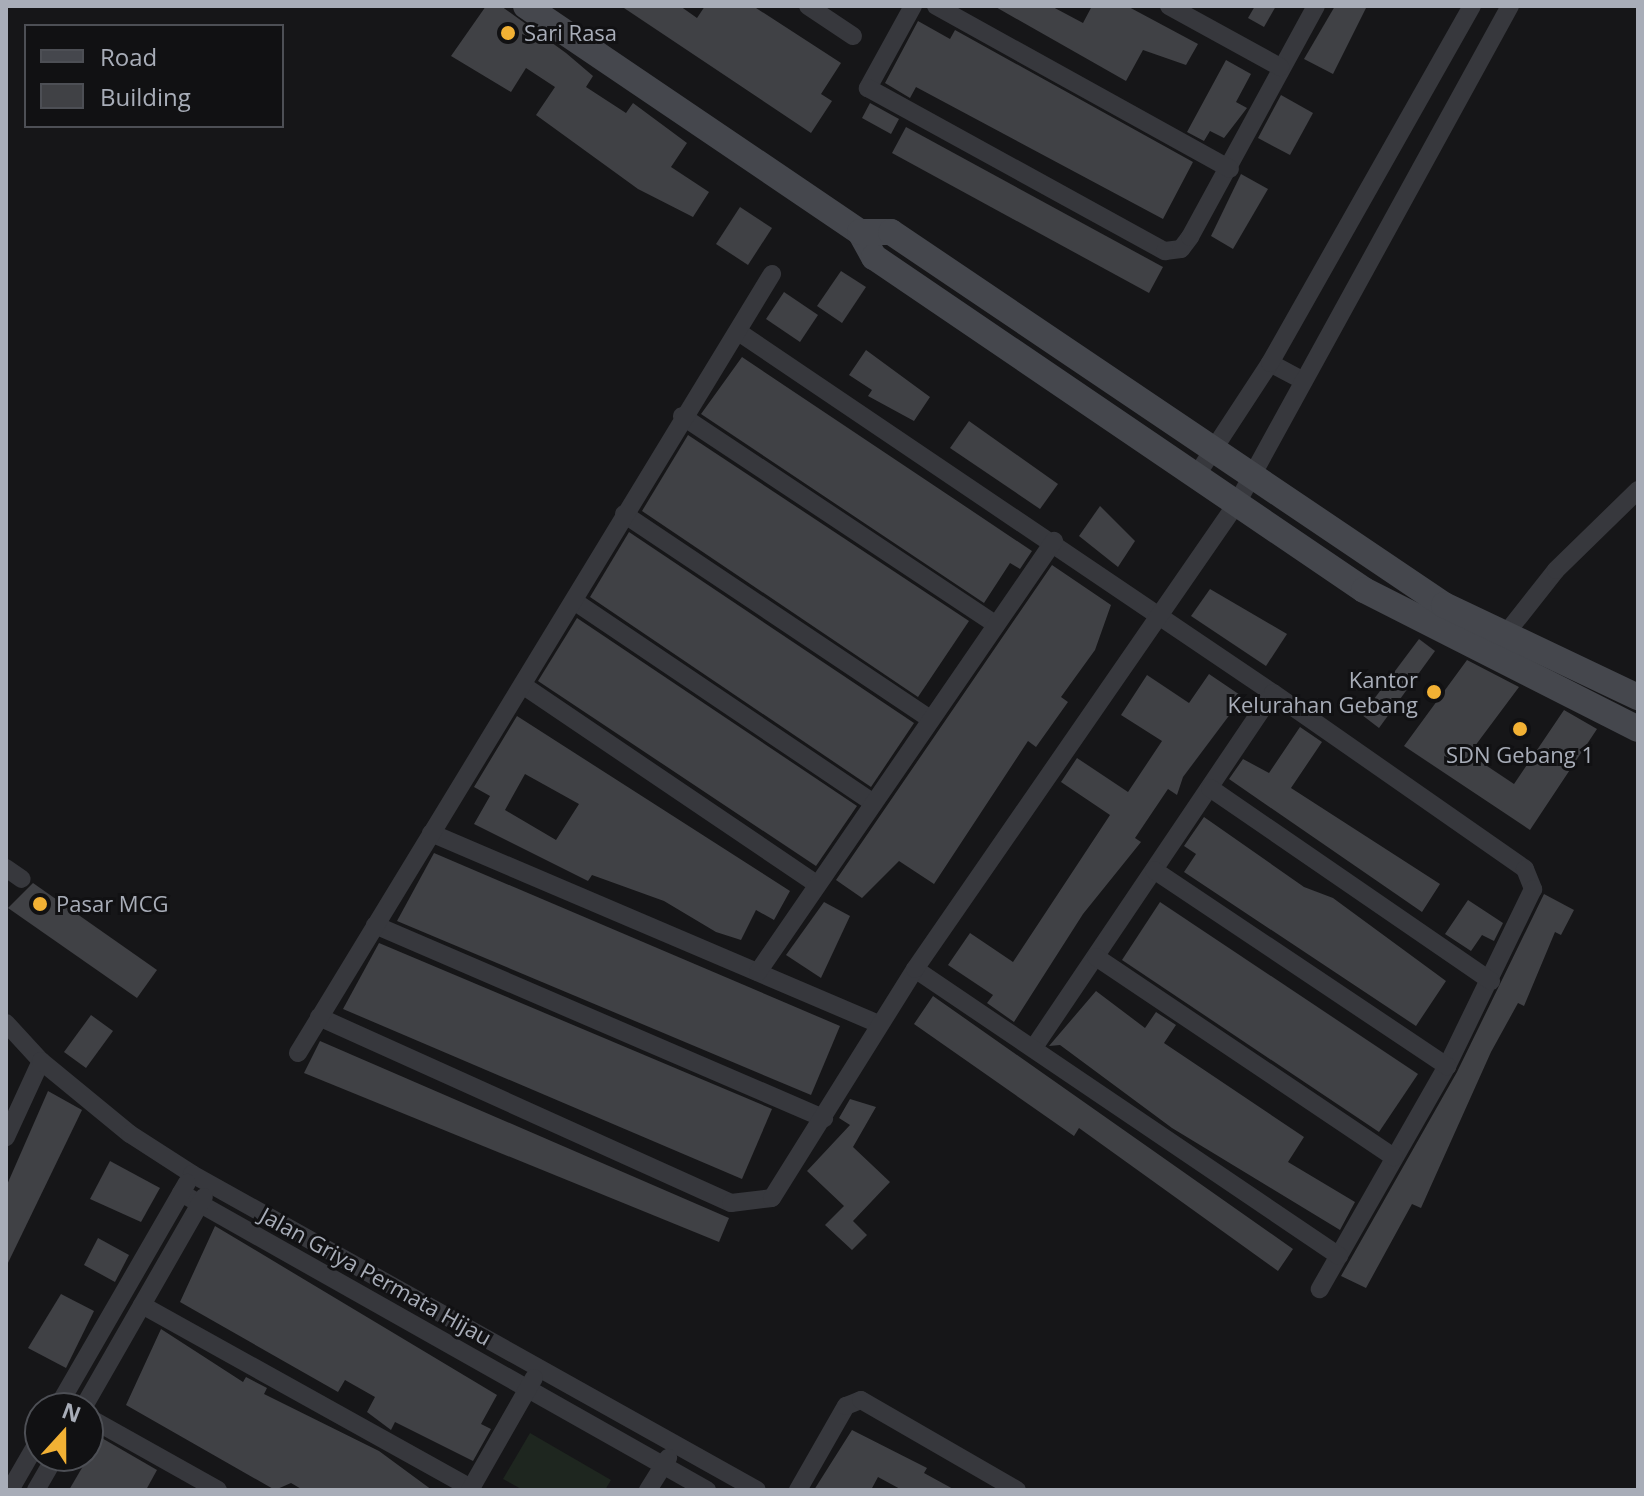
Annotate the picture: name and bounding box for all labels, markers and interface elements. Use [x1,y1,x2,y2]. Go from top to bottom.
place label: Sari Rasa [524,20,617,46]
legend [24,24,284,128]
marker: Sari Rasa [499,24,517,42]
text: Road [100,40,157,73]
text: Building [100,80,191,113]
place label: Kantor Kelurahan Gebang [1228,666,1418,718]
marker: Kantor Kelurahan Gebang [1425,683,1443,701]
marker: SDN Gebang 1 [1511,720,1529,738]
place label: SDN Gebang 1 [1446,742,1594,768]
place label: Pasar MCG [56,891,169,917]
marker: Pasar MCG [31,895,49,913]
street label: Jalan Griya Permata Hijau [256,1201,496,1351]
north arrow [24,1392,104,1472]
text: N [58,1394,86,1429]

